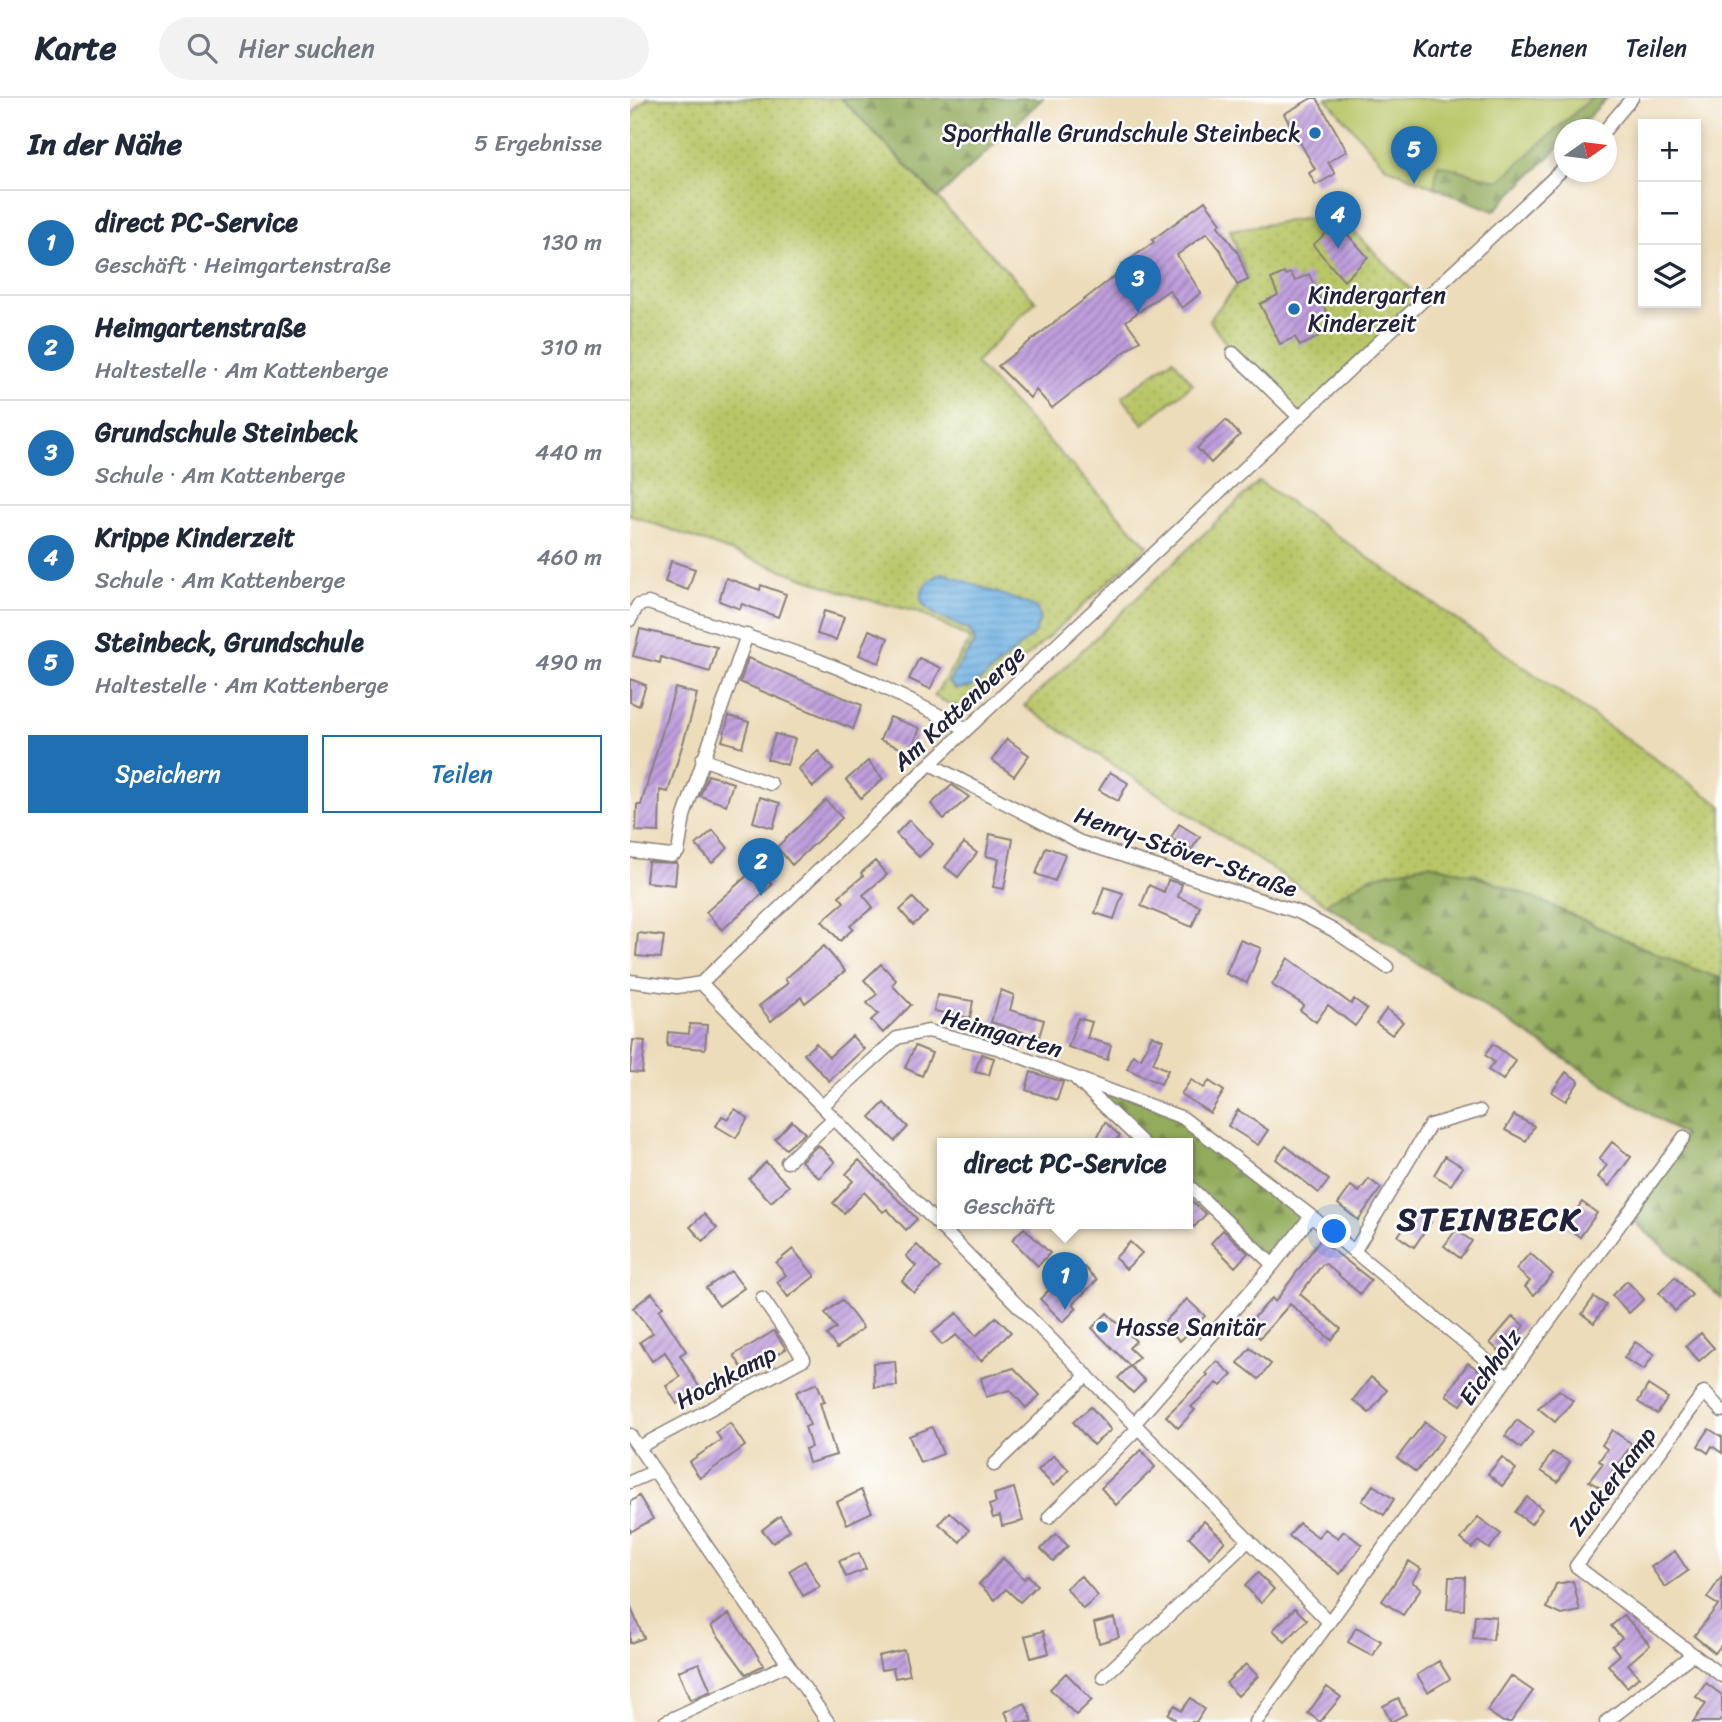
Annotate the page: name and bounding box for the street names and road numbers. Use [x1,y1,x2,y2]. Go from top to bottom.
street label: Am Kattenberge [881,634,1036,782]
street label: Henry-Stöver-Straße [1069,794,1304,910]
street label: Heimgarten [937,996,1068,1070]
street label: Eichholz [1447,1319,1533,1415]
street label: Hochkamp [668,1333,785,1421]
street label: Zuckerkamp [1556,1417,1668,1545]

